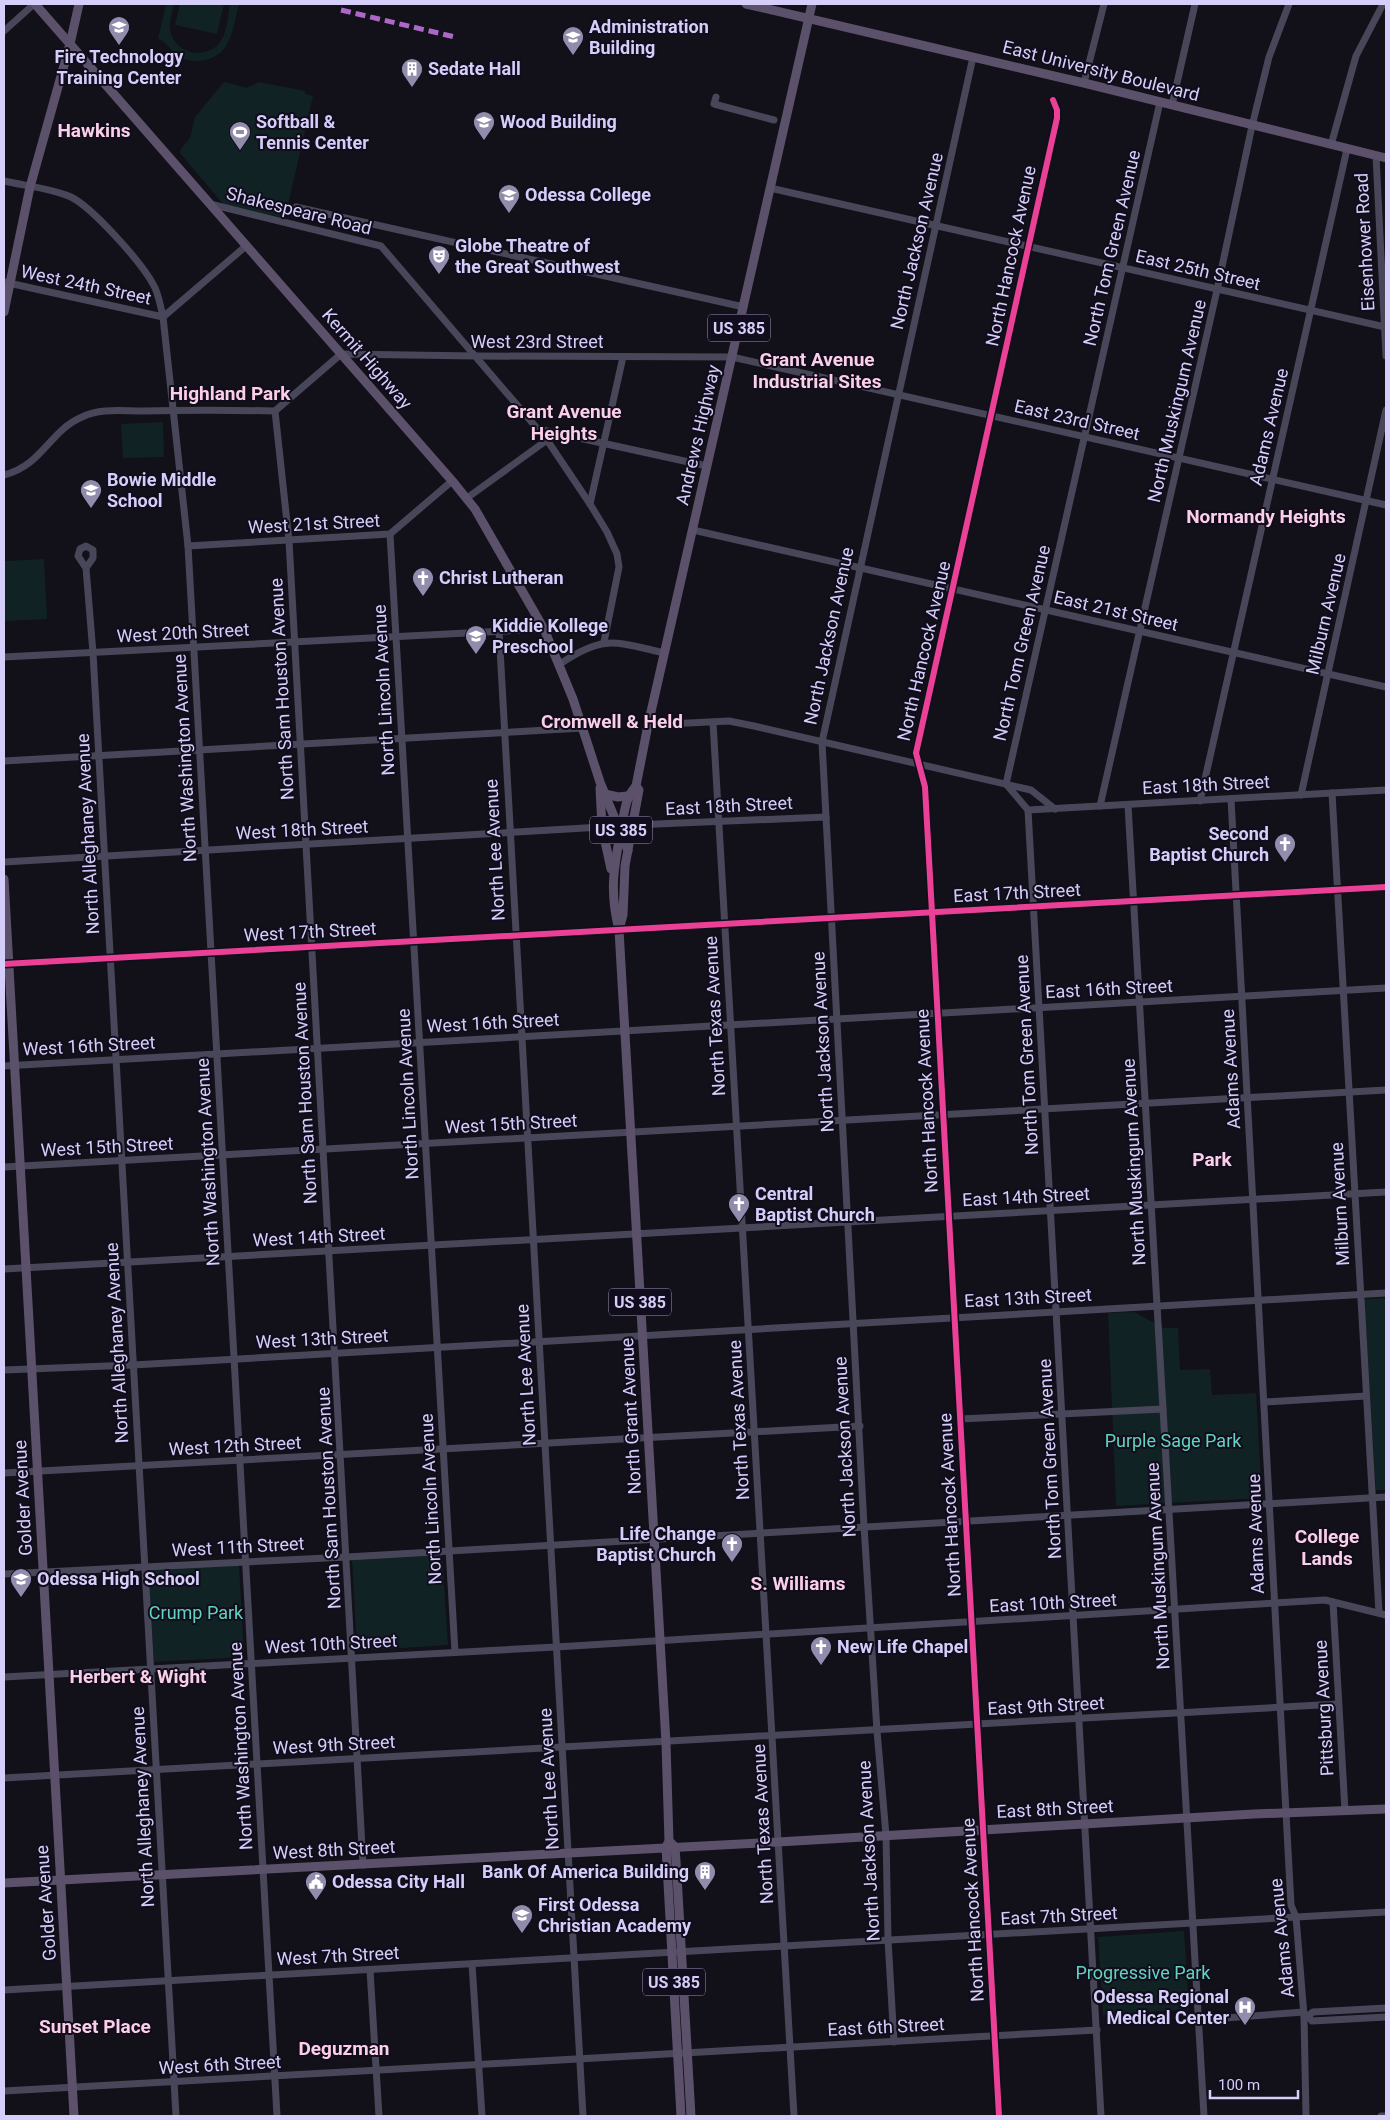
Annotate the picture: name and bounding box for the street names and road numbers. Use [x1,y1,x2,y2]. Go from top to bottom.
street label: East University Boulevard [1001,36,1202,105]
street label: North Tom Green Avenue [1079,148,1144,348]
street label: North Jackson Avenue [886,150,947,331]
street label: North Hancock Avenue [981,164,1040,348]
street label: Eisenhower Road [1350,172,1379,312]
street label: Shakespeare Road [224,182,374,239]
street label: East 25th Street [1134,245,1263,294]
street label: West 24th Street [19,260,153,309]
street label: North Muskingum Avenue [1143,297,1210,504]
street label: Kermit Highway [318,304,417,414]
road number: US 385 [708,314,770,342]
street label: West 23rd Street [470,331,604,352]
street label: Andrews Highway [671,362,724,507]
street label: Adams Avenue [1245,366,1292,488]
street label: East 23rd Street [1012,395,1142,444]
street label: West 21st Street [247,510,381,537]
street label: North Tom Green Avenue [989,543,1054,743]
street label: North Jackson Avenue [799,545,858,727]
street label: Milburn Avenue [1301,551,1350,677]
street label: North Hancock Avenue [893,559,954,743]
street label: North Sam Houston Avenue [265,578,298,801]
street label: East 21st Street [1052,586,1180,635]
street label: North Lincoln Avenue [369,604,398,776]
street label: West 20th Street [116,619,250,646]
street label: North Washington Avenue [169,653,200,863]
street label: North Alleghaney Avenue [72,733,103,935]
street label: East 18th Street [1142,771,1270,798]
street label: North Lee Avenue [480,779,509,921]
street label: East 18th Street [665,792,793,819]
street label: West 18th Street [235,816,369,843]
road number: US 385 [590,816,652,844]
street label: East 17th Street [953,879,1081,906]
street label: West 17th Street [243,918,377,945]
street label: North Texas Avenue [700,935,729,1097]
street label: North Jackson Avenue [807,951,838,1133]
street label: North Tom Green Avenue [1011,954,1042,1156]
street label: East 16th Street [1045,975,1173,1002]
street label: North Sam Houston Avenue [288,982,321,1205]
street label: North Lincoln Avenue [393,1008,422,1180]
street label: West 16th Street [426,1009,560,1036]
street label: North Hancock Avenue [911,1009,942,1193]
street label: Adams Avenue [1217,1009,1244,1130]
street label: West 16th Street [22,1032,156,1059]
street label: North Washington Avenue [192,1057,223,1267]
street label: North Muskingum Avenue [1118,1058,1149,1266]
street label: West 15th Street [444,1110,578,1137]
street label: West 15th Street [40,1133,174,1160]
street label: Milburn Avenue [1326,1142,1353,1266]
street label: East 14th Street [962,1183,1090,1210]
street label: West 14th Street [252,1223,386,1250]
street label: North Alleghaney Avenue [101,1242,132,1444]
street label: East 13th Street [964,1284,1092,1311]
road number: US 385 [609,1288,671,1315]
street label: North Lee Avenue [511,1304,540,1446]
street label: West 13th Street [255,1325,389,1352]
street label: North Grant Avenue [616,1337,645,1495]
street label: North Texas Avenue [724,1339,753,1501]
street label: North Jackson Avenue [829,1356,860,1538]
street label: North Tom Green Avenue [1034,1358,1065,1560]
street label: North Sam Houston Avenue [312,1387,345,1610]
street label: North Lincoln Avenue [416,1413,445,1585]
street label: North Hancock Avenue [934,1413,965,1597]
street label: West 12th Street [168,1432,302,1459]
street label: Golder Avenue [9,1440,36,1557]
street label: North Muskingum Avenue [1142,1462,1173,1670]
street label: Adams Avenue [1243,1474,1268,1594]
street label: West 11th Street [171,1533,305,1560]
street label: East 10th Street [989,1589,1117,1616]
street label: West 10th Street [264,1630,398,1657]
street label: Pittsburg Avenue [1309,1639,1338,1777]
street label: North Washington Avenue [225,1641,256,1851]
street label: East 9th Street [987,1692,1105,1719]
street label: North Alleghaney Avenue [127,1706,158,1908]
street label: North Lee Avenue [534,1708,563,1850]
street label: West 9th Street [272,1731,396,1758]
street label: North Texas Avenue [748,1743,777,1905]
street label: North Jackson Avenue [853,1760,884,1942]
street label: East 8th Street [996,1795,1114,1822]
street label: North Hancock Avenue [957,1818,988,2002]
street label: West 8th Street [272,1836,396,1863]
street label: Golder Avenue [31,1844,60,1962]
street label: Adams Avenue [1265,1877,1298,1999]
street label: East 7th Street [1000,1902,1118,1929]
street label: West 7th Street [276,1942,400,1969]
road number: US 385 [643,1968,705,1995]
street label: East 6th Street [827,2013,945,2040]
street label: West 6th Street [158,2051,282,2078]

